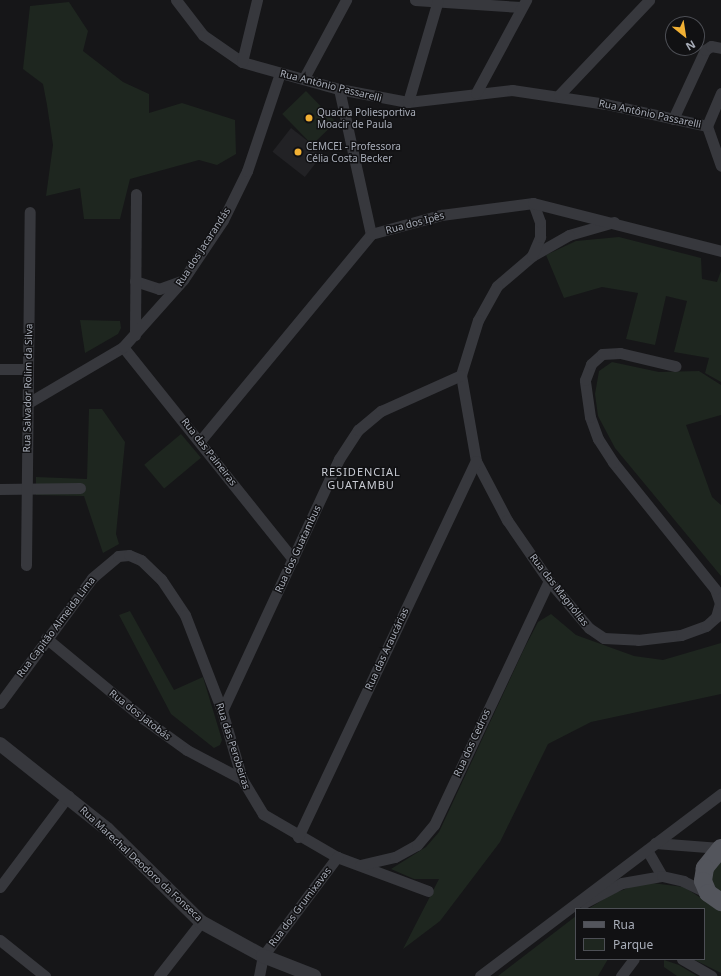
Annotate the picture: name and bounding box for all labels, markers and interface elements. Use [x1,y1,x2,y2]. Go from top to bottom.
north arrow [665,16,705,56]
text: N [683,37,698,55]
street label: Rua Antônio Passarelli [279,68,383,104]
street label: Rua Antônio Passarelli [598,97,702,131]
place label: Quadra Poliesportiva Moacir de Paula [317,106,416,130]
marker: Quadra Poliesportiva Moacir de Paula [304,113,314,123]
place label: CEMCEI - Professora Célia Costa Becker [306,140,401,164]
marker: CEMCEI - Professora Célia Costa Becker [293,147,303,157]
street label: Rua dos Jacarandás [173,205,233,289]
street label: Rua dos Ipês [384,209,446,237]
street label: Rua Salvador Rolim da Silva [21,323,35,453]
street label: Rua das Paineiras [179,416,239,488]
district label: RESIDENCIAL GUATAMBU [321,466,401,492]
street label: Rua dos Guatambus [272,503,324,595]
street label: Rua das Magnólias [527,551,591,629]
street label: Rua Capitão Almeida Lima [14,574,98,680]
street label: Rua das Araucárias [363,606,411,692]
street label: Rua dos Jatobás [107,687,173,743]
street label: Rua das Perobeiras [213,701,253,791]
street label: Rua dos Cedros [451,707,493,779]
street label: Rua Marechal Deodoro da Fonseca [77,804,205,924]
street label: Rua dos Grumixavas [266,865,334,949]
legend [575,908,705,960]
text: Rua [613,916,635,933]
text: Parque [613,936,653,953]

